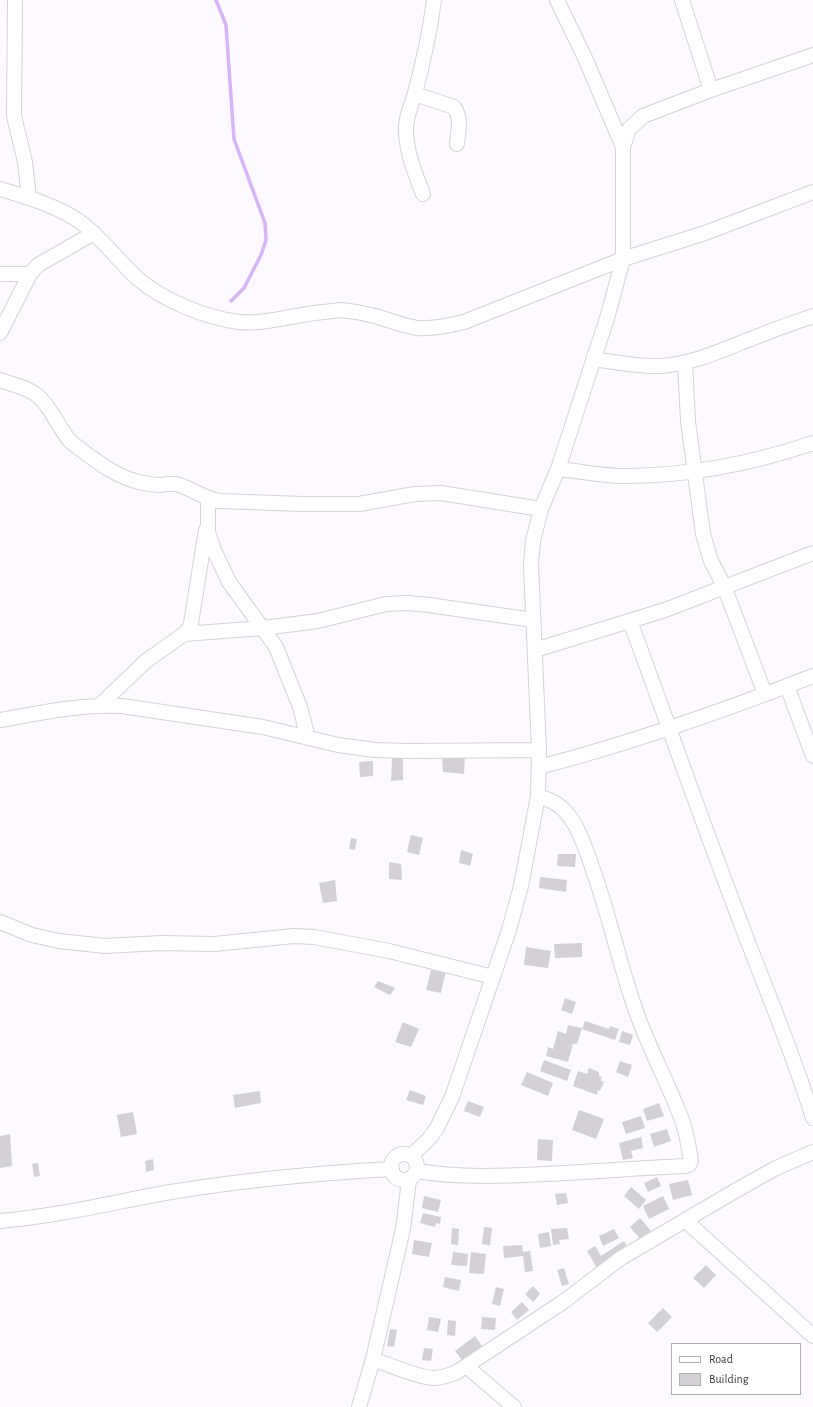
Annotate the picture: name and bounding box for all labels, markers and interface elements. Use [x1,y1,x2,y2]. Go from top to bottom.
legend [671,1343,801,1395]
text: Road [709,1353,733,1365]
text: Building [709,1373,749,1385]

